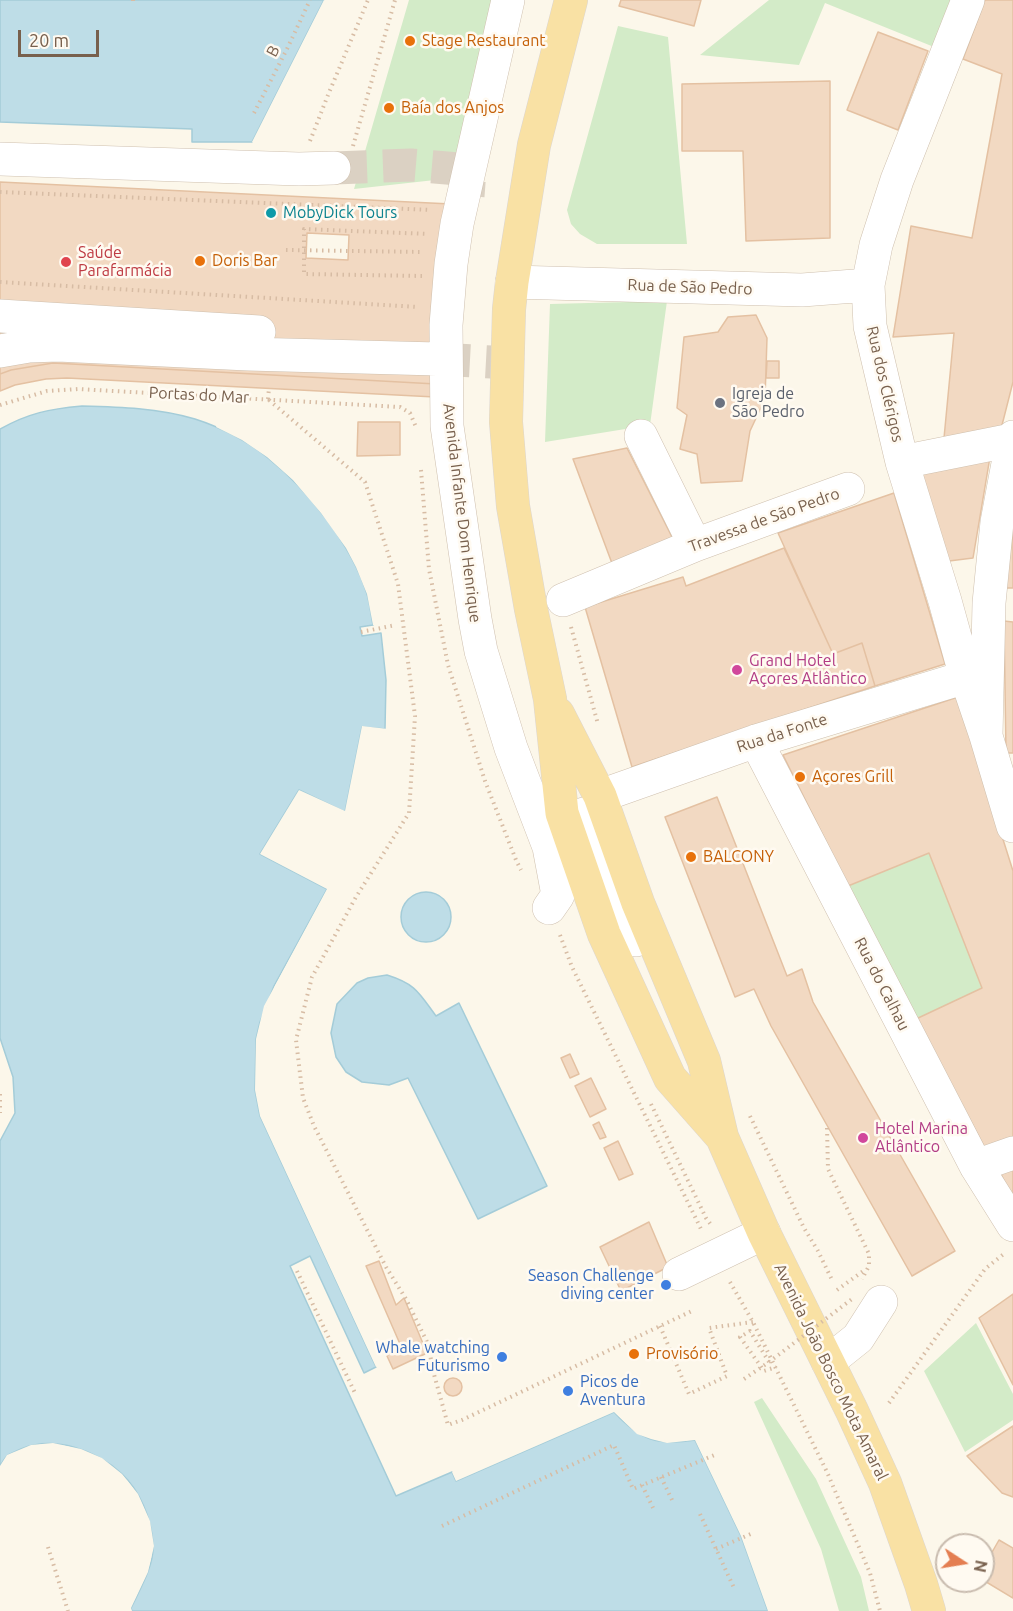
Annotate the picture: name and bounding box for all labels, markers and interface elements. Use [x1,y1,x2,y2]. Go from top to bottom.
scale bar [21,18,102,56]
text: 20 m [29,30,69,50]
place label: Stage Restaurant [422,31,546,51]
marker: Stage Restaurant [403,34,417,48]
street label: B [262,42,284,60]
place label: Baía dos Anjos [401,98,504,118]
marker: Baía dos Anjos [382,101,396,115]
place label: MobyDick Tours [283,203,397,223]
marker: MobyDick Tours [264,206,278,220]
place label: Saúde Parafarmácia [78,243,172,281]
place label: Doris Bar [212,251,278,271]
marker: Doris Bar [193,254,207,268]
marker: Saúde Parafarmácia [59,255,73,269]
street label: Rua de São Pedro [627,275,753,299]
street label: Rua dos Clérigos [862,324,908,444]
street label: Portas do Mar [148,383,250,407]
place label: Igreja de São Pedro [732,384,804,422]
marker: Igreja de São Pedro [713,396,727,410]
street label: Avenida Infante Dom Henrique [439,402,485,624]
street label: Travessa de São Pedro [686,484,842,556]
place label: Grand Hotel Açores Atlântico [749,651,867,689]
marker: Grand Hotel Açores Atlântico [730,663,744,677]
street label: Rua da Fonte [734,709,830,757]
place label: Açores Grill [812,767,894,787]
marker: Açores Grill [793,770,807,784]
place label: BALCONY [703,847,774,867]
marker: BALCONY [684,850,698,864]
street label: Rua do Calhau [850,934,914,1034]
place label: Hotel Marina Atlântico [875,1119,968,1157]
marker: Hotel Marina Atlântico [856,1131,870,1145]
street label: Avenida João Bosco Mota Amaral [770,1261,892,1483]
place label: Season Challenge diving center [528,1266,654,1304]
marker: Season Challenge diving center [659,1278,673,1292]
place label: Whale watching Futurismo [375,1338,490,1376]
place label: Provisório [646,1344,718,1364]
marker: Provisório [627,1347,641,1361]
marker: Whale watching Futurismo [495,1350,509,1364]
place label: Picos de Aventura [580,1372,646,1410]
marker: Picos de Aventura [561,1384,575,1398]
north arrow [935,1533,995,1593]
text: N [971,1559,991,1574]

